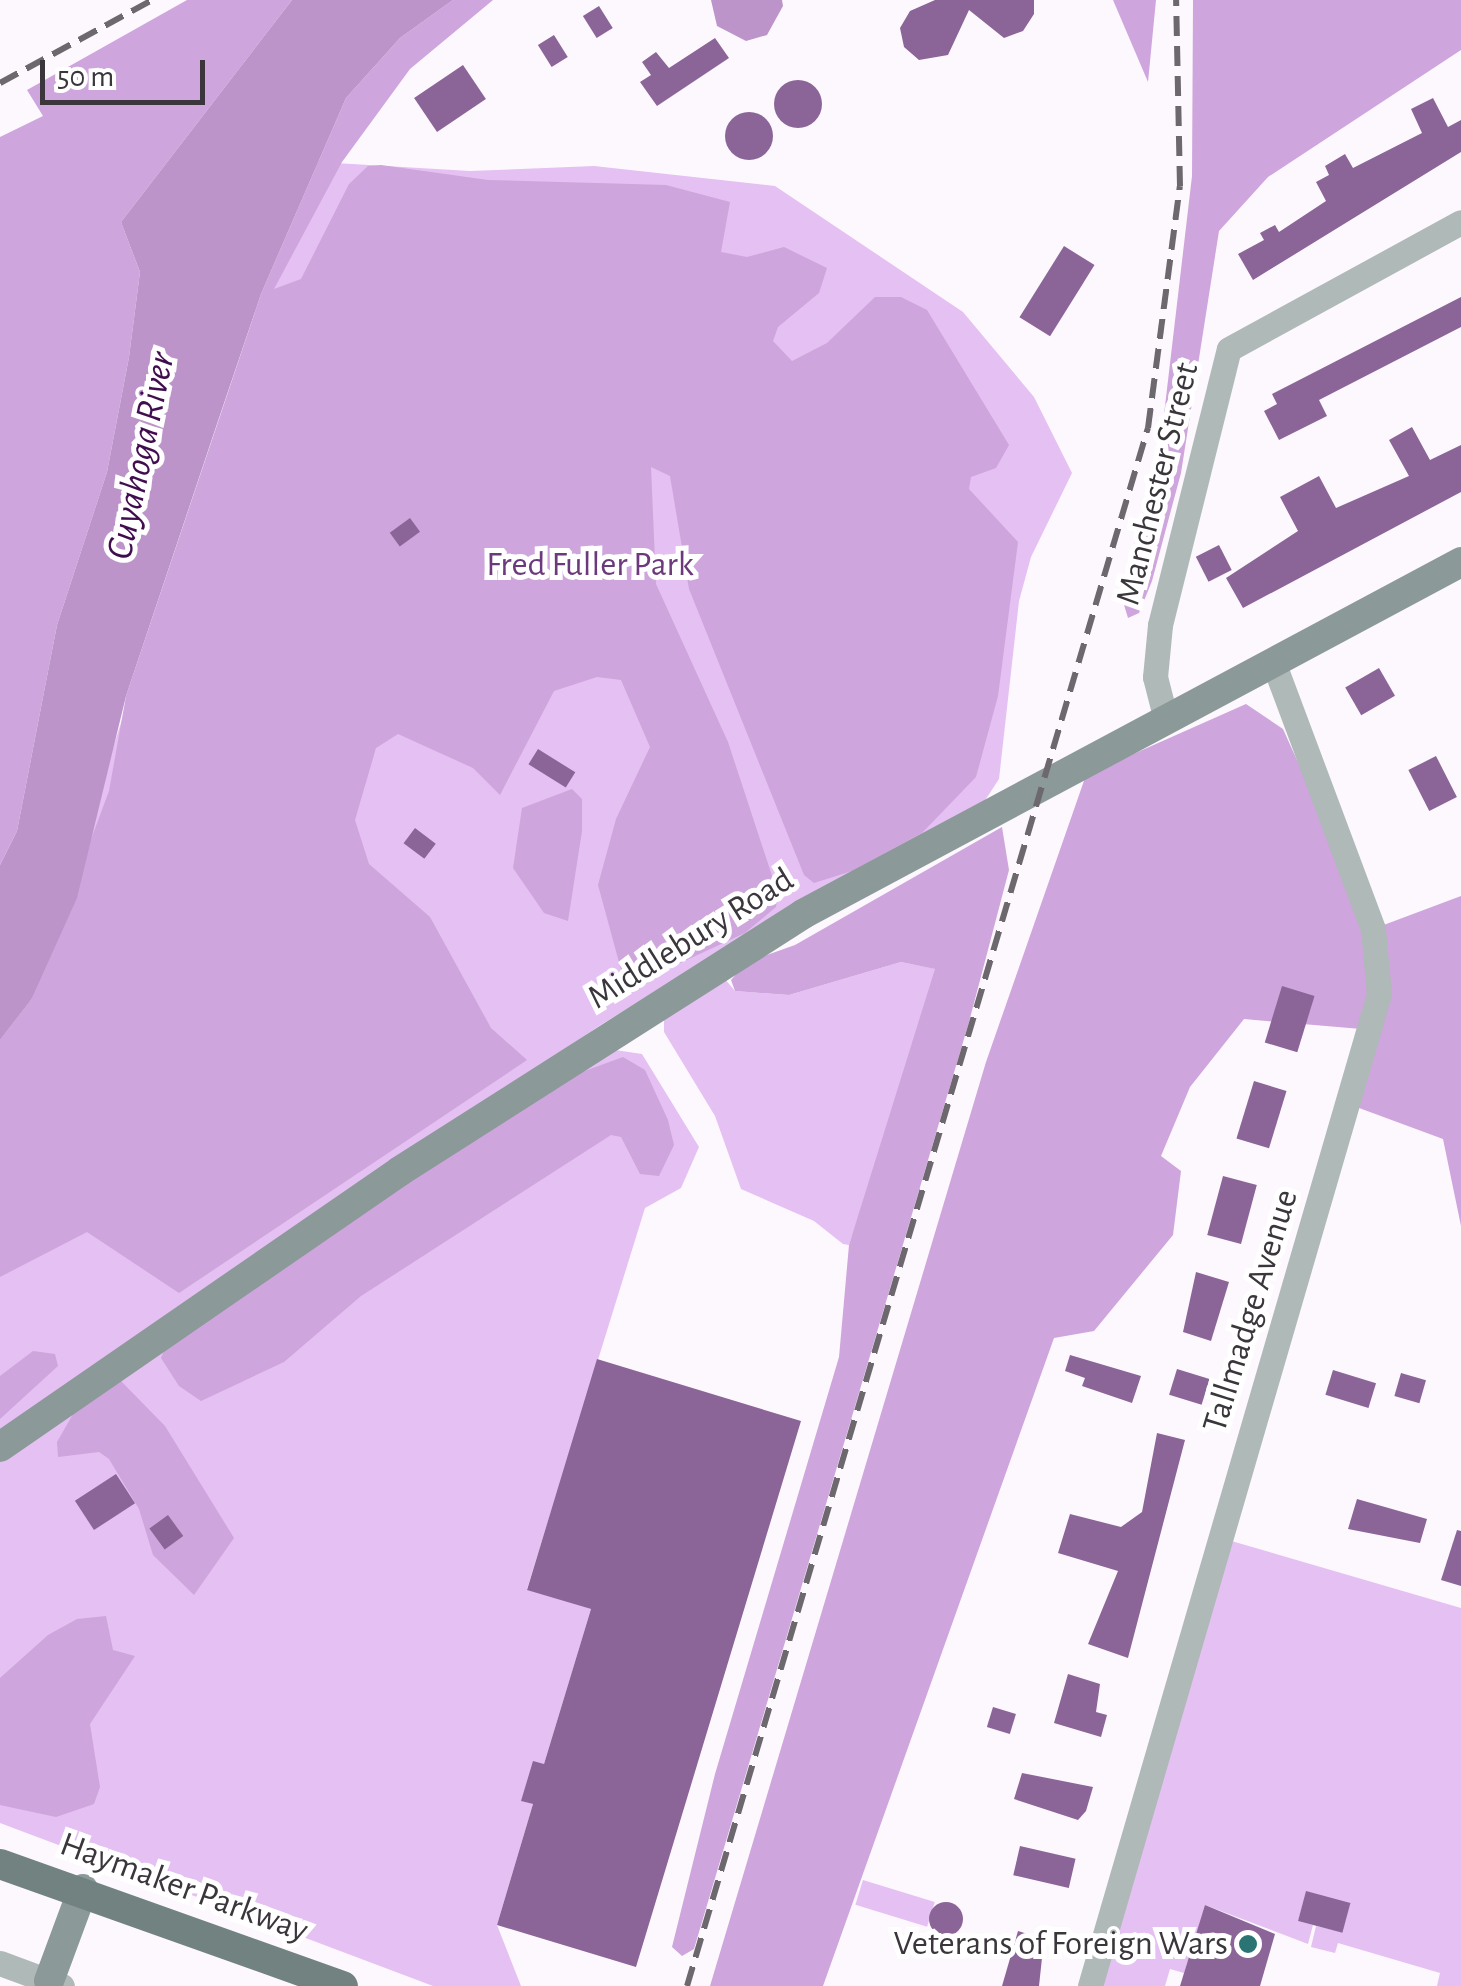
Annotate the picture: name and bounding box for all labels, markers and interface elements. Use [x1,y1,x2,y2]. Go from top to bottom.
scale bar [45,40,210,102]
text: 50 m [57,62,114,92]
water label: Cuyahoga River [98,348,186,564]
street label: Manchester Street [1108,359,1208,609]
park label: Fred Fuller Park [486,544,694,586]
street label: Middlebury Road [580,859,802,1019]
street label: Tallmadge Avenue [1194,1185,1308,1437]
street label: Haymaker Parkway [54,1824,314,1952]
place label: Veterans of Foreign Wars [893,1923,1228,1965]
marker: Veterans of Foreign Wars [1237,1933,1259,1955]

